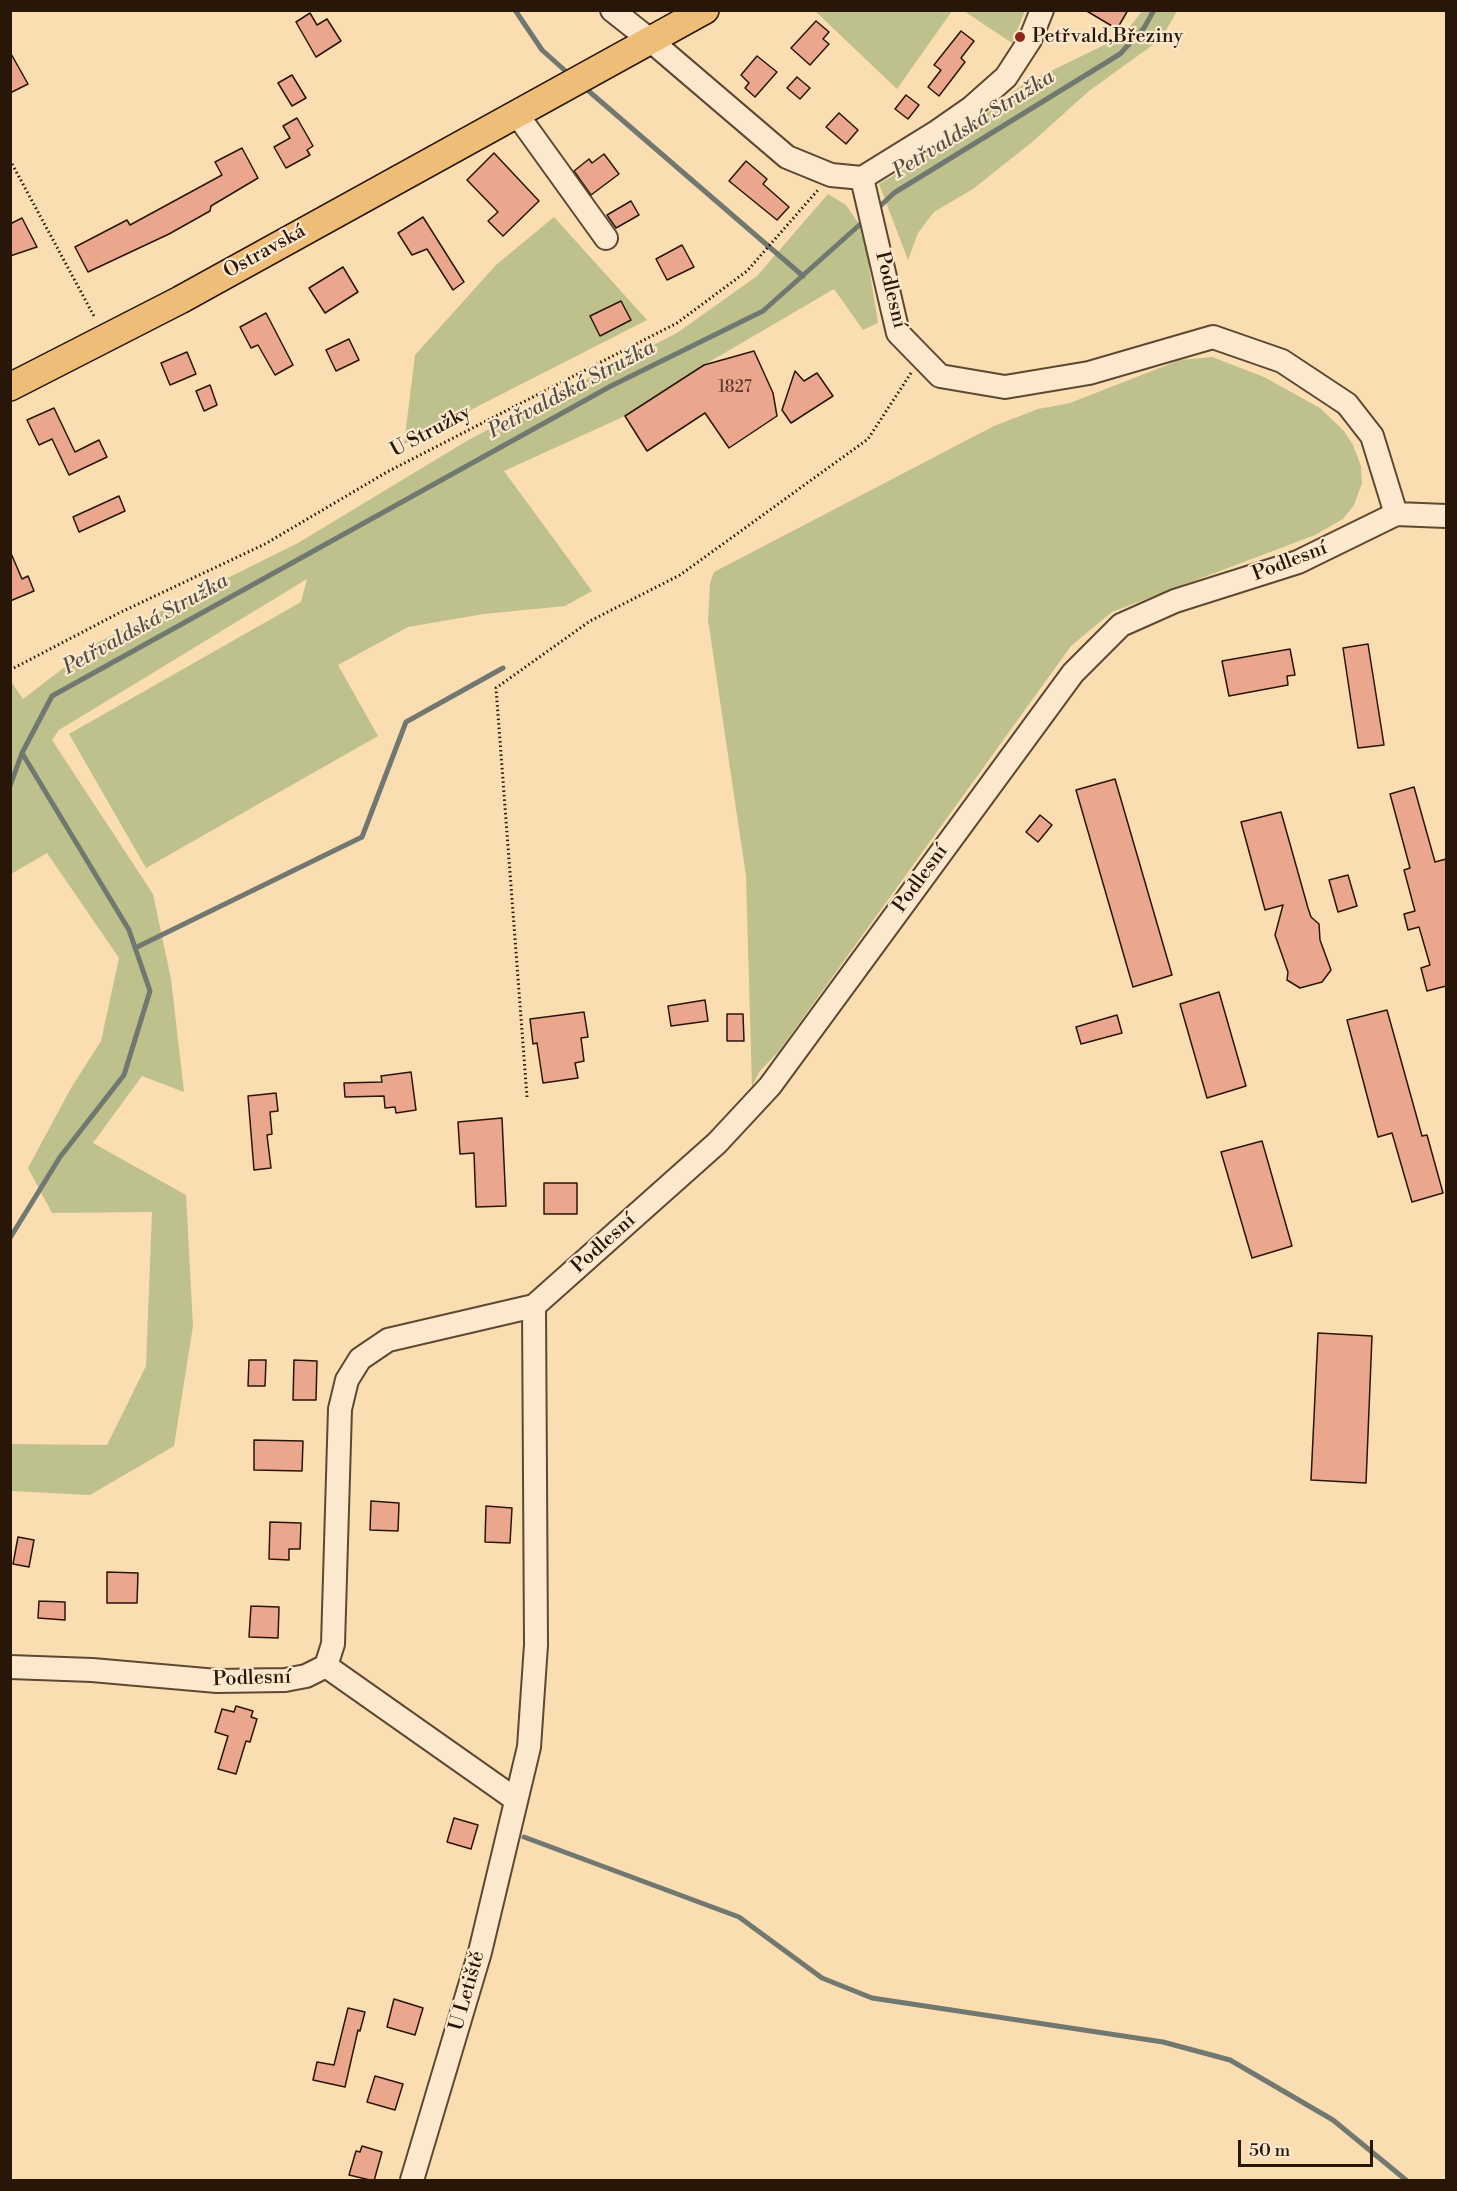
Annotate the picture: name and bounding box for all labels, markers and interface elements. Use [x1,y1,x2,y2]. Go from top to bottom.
place label: Petřvald,Březiny [1032,25,1183,49]
marker: Petřvald,Březiny [1013,30,1027,44]
water label: Petřvaldská Stružka [889,65,1059,185]
street label: Ostravská [220,220,310,284]
street label: Podlesní [869,249,911,331]
water label: Petřvaldská Stružka [484,335,660,445]
house number: 1827 [718,378,752,398]
street label: U Stružky [387,401,475,463]
street label: Podlesní [1249,537,1331,587]
water label: Petřvaldská Stružka [59,569,233,681]
street label: Podlesní [888,840,954,918]
street label: Podlesní [567,1209,641,1279]
street label: Podlesní [212,1666,292,1692]
street label: U Letiště [445,1948,491,2034]
scale bar [1241,2128,1376,2166]
text: 50 m [1249,2139,1290,2162]

